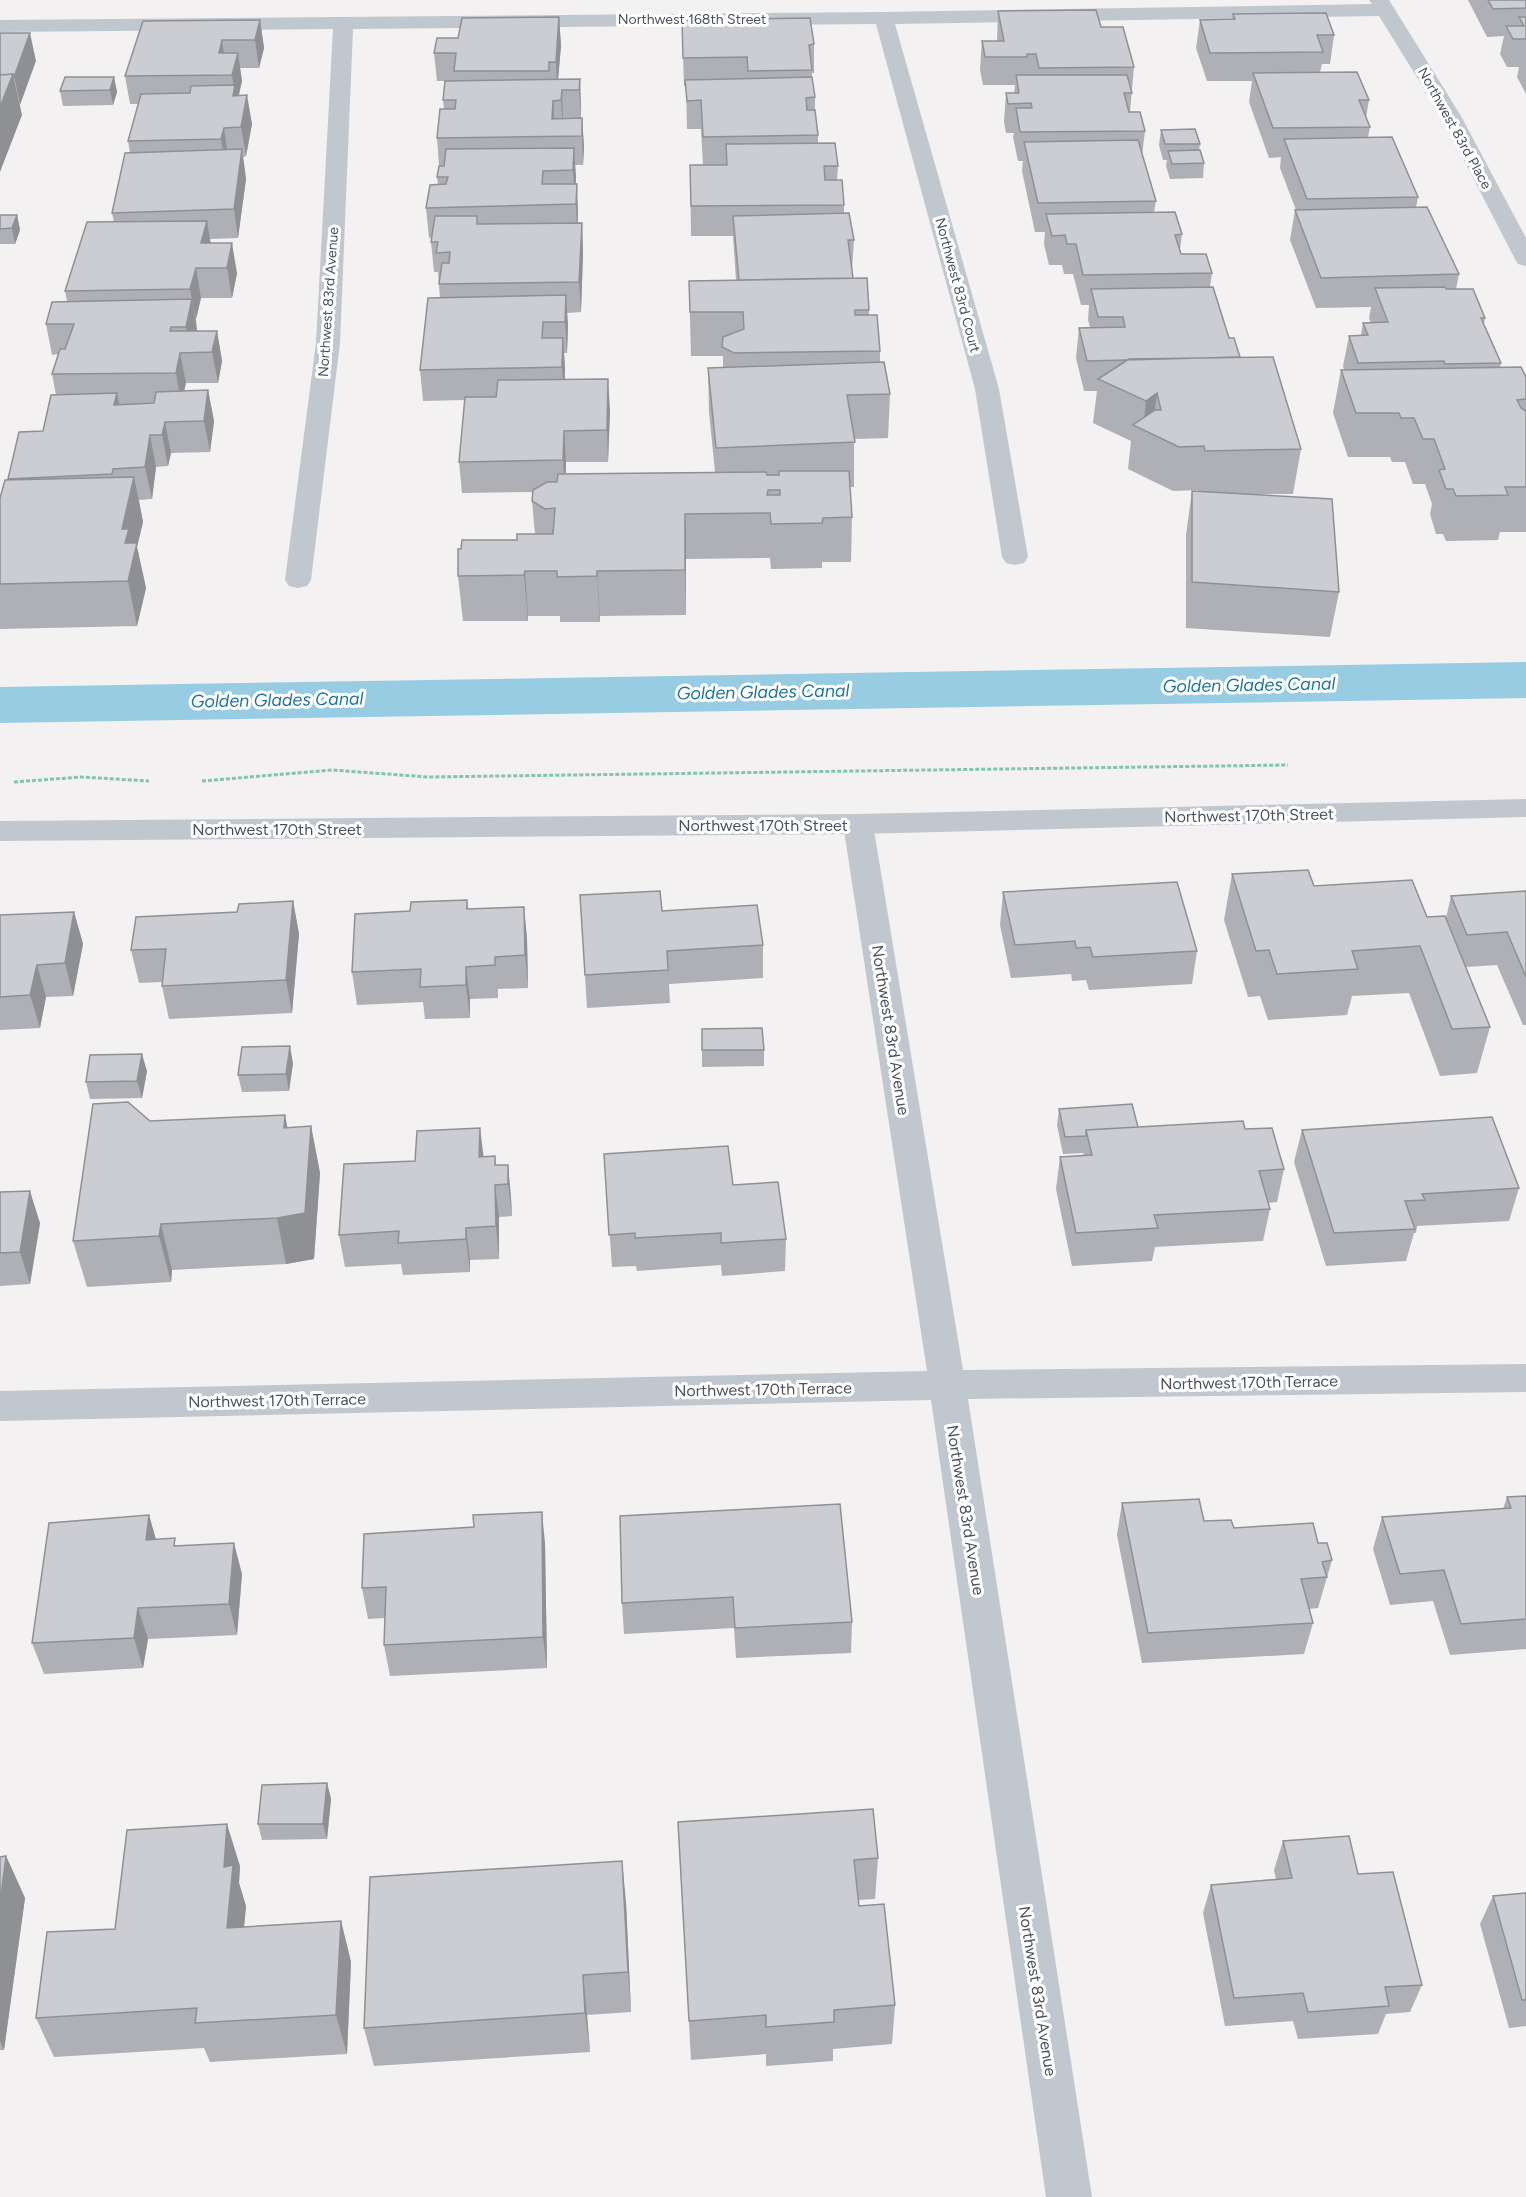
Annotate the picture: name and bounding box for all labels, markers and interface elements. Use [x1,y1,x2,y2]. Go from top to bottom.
street label: Northwest 168th Street [618,11,766,28]
street label: Northwest 83rd Place [1414,64,1495,192]
street label: Northwest 83rd Court [931,216,984,354]
street label: Northwest 83rd Avenue [315,226,342,378]
water label: Golden Glades Canal [1162,672,1337,698]
water label: Golden Glades Canal [676,679,851,705]
water label: Golden Glades Canal [190,687,365,713]
street label: Northwest 170th Street [1164,805,1334,826]
street label: Northwest 170th Street [678,816,848,835]
street label: Northwest 170th Street [192,820,362,839]
street label: Northwest 83rd Avenue [868,944,913,1117]
street label: Northwest 170th Terrace [1160,1371,1338,1394]
street label: Northwest 170th Terrace [674,1378,852,1401]
street label: Northwest 170th Terrace [188,1389,366,1412]
street label: Northwest 83rd Avenue [943,1424,988,1597]
street label: Northwest 83rd Avenue [1015,1905,1060,2078]

